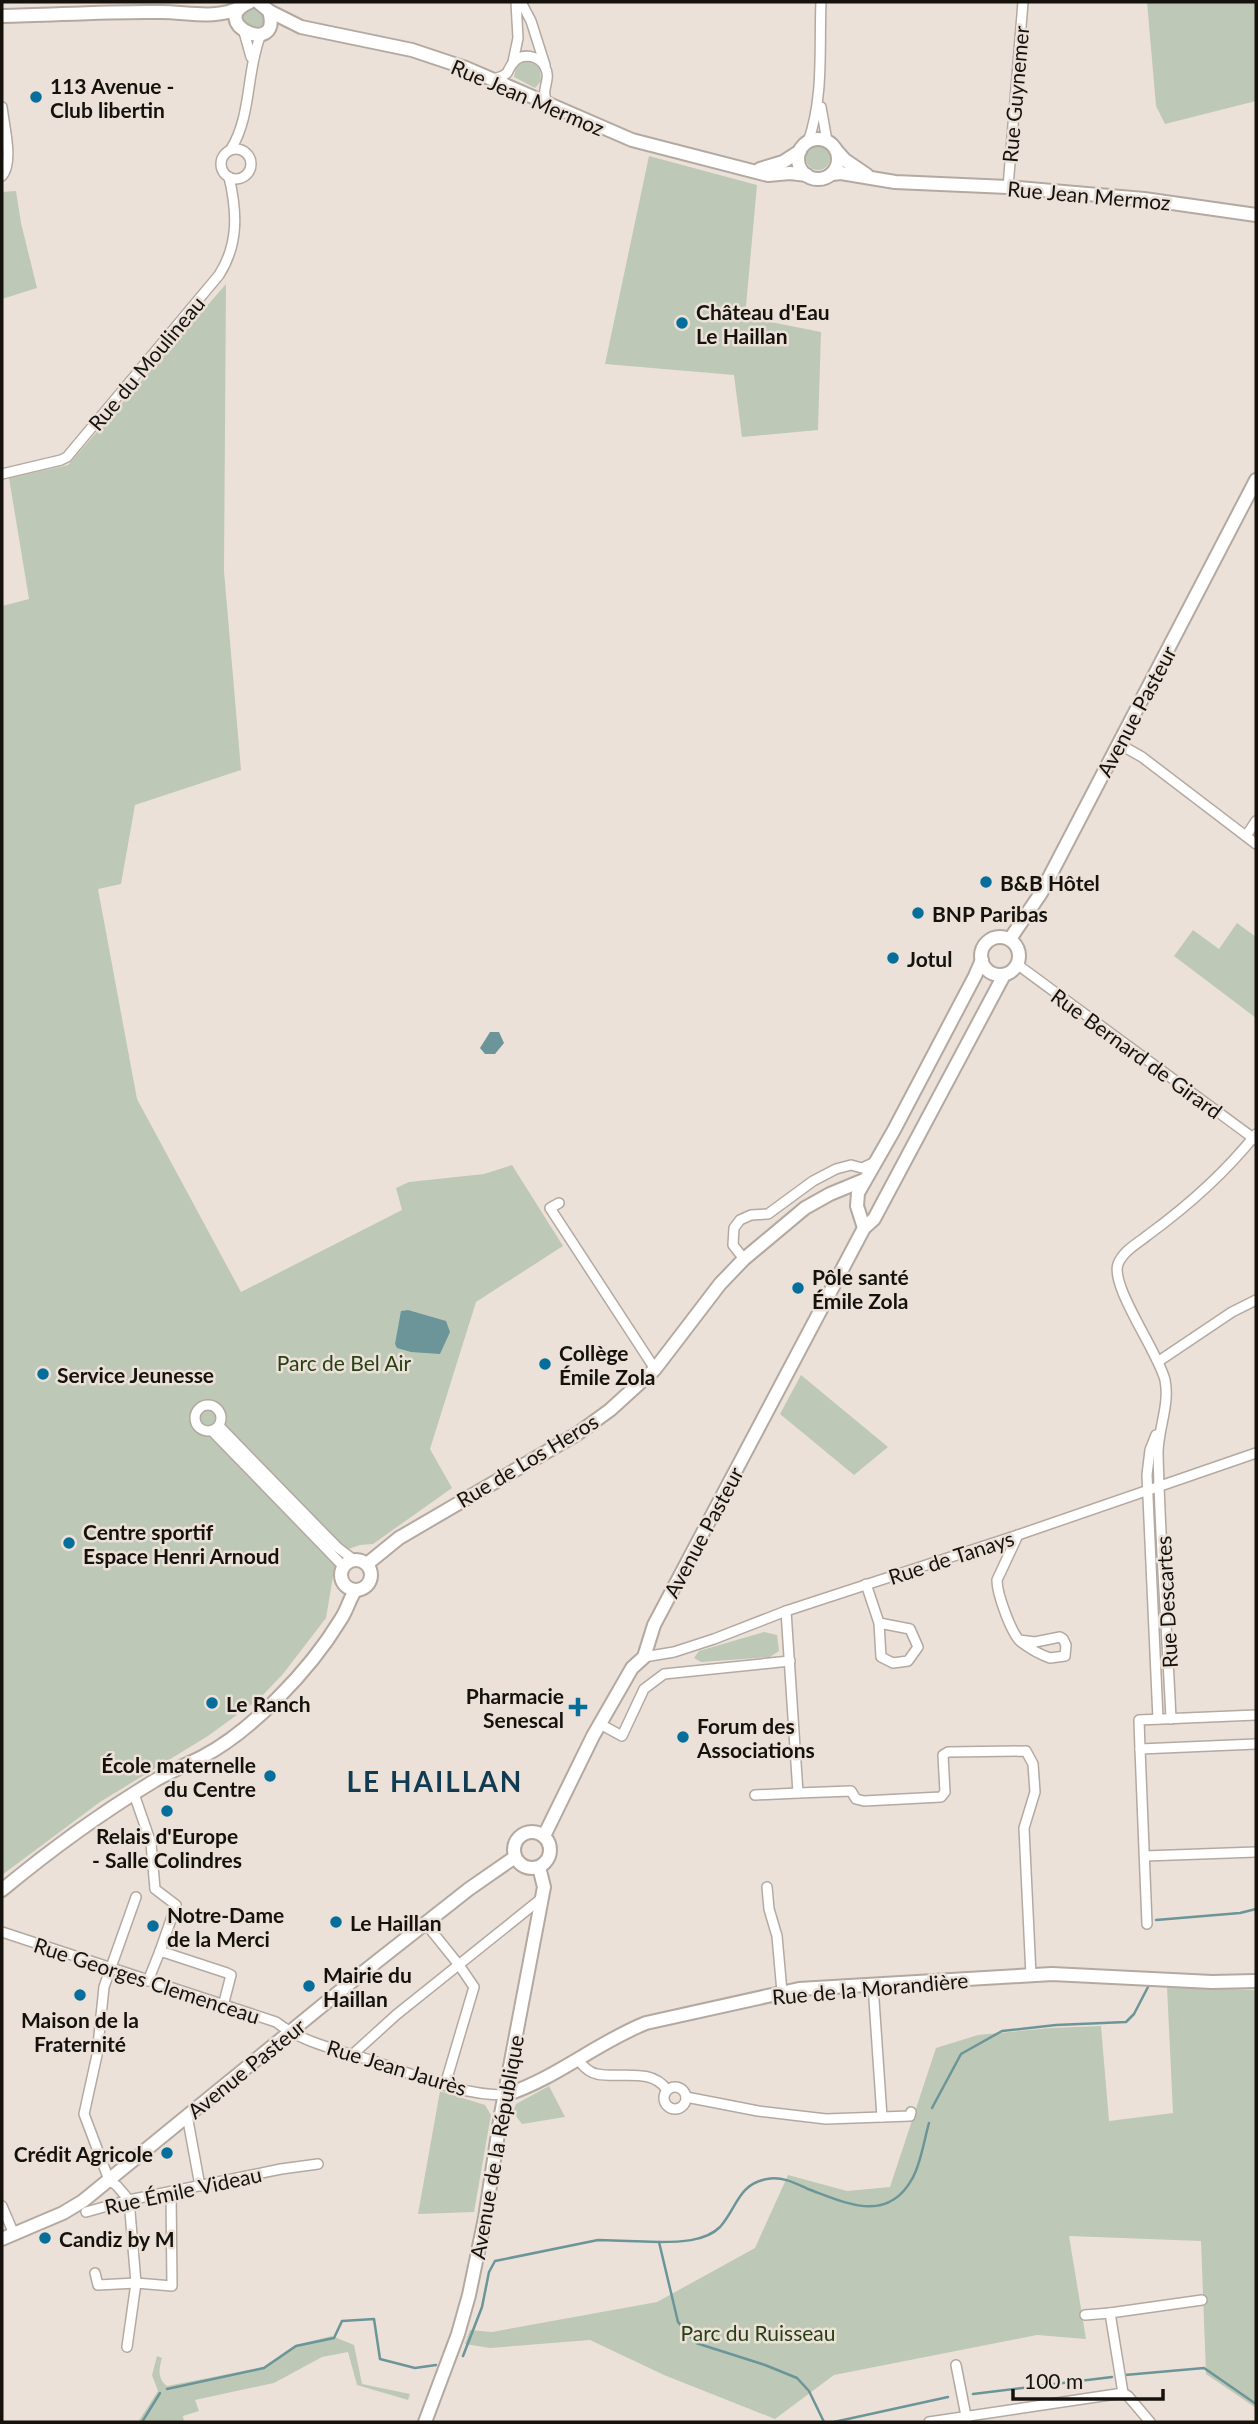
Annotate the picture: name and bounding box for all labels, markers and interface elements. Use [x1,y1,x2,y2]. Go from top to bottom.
street label: Rue Guynemer [997,24,1033,164]
street label: Rue Jean Mermoz [448,53,608,141]
place label: 113 Avenue - Club libertin [50,73,174,122]
marker: 113 Avenue - Club libertin [28,89,44,105]
street label: Rue Jean Mermoz [1006,175,1172,215]
street label: Rue du Moulineau [83,291,209,435]
place label: Château d'Eau Le Haillan [696,299,830,348]
marker: Château d'Eau Le Haillan [674,315,690,331]
street label: Avenue Pasteur [1091,641,1181,781]
place label: B&B Hôtel [1000,870,1100,895]
marker: B&B Hôtel [978,874,994,890]
place label: BNP Paribas [932,901,1048,926]
marker: BNP Paribas [910,905,926,921]
place label: Jotul [907,946,952,971]
marker: Jotul [885,950,901,966]
street label: Rue Bernard de Girard [1047,983,1227,1123]
place label: Pôle santé Émile Zola [812,1264,909,1313]
marker: Pôle santé Émile Zola [790,1280,806,1296]
place label: Collège Émile Zola [559,1340,656,1389]
park label: Parc de Bel Air [277,1350,412,1375]
marker: Collège Émile Zola [537,1356,553,1372]
place label: Service Jeunesse [57,1362,214,1387]
marker: Service Jeunesse [35,1366,51,1382]
street label: Rue de Los Heros [452,1408,602,1512]
street label: Avenue Pasteur [658,1462,748,1602]
place label: Centre sportif Espace Henri Arnoud [83,1519,280,1568]
street label: Rue de Tanays [885,1525,1017,1589]
marker: Centre sportif Espace Henri Arnoud [61,1535,77,1551]
street label: Rue Descartes [1150,1535,1182,1669]
place label: Pharmacie Senescal [466,1683,564,1732]
place label: Le Ranch [226,1691,310,1716]
marker: Le Ranch [204,1695,220,1711]
marker: Pharmacie Senescal [570,1699,586,1715]
place label: Forum des Associations [696,1713,815,1762]
marker: Forum des Associations [675,1729,691,1745]
place label: École maternelle du Centre [101,1752,256,1801]
district label: LE HAILLAN [347,1764,523,1798]
marker: École maternelle du Centre [262,1768,278,1784]
marker: Relais d'Europe - Salle Colindres [159,1803,175,1819]
place label: Relais d'Europe - Salle Colindres [92,1823,242,1872]
place label: Notre-Dame de la Merci [167,1902,284,1951]
place label: Le Haillan [350,1910,442,1935]
marker: Le Haillan [328,1914,344,1930]
marker: Notre-Dame de la Merci [145,1918,161,1934]
street label: Rue Georges Clemenceau [31,1932,263,2028]
place label: Mairie du Haillan [323,1962,412,2011]
street label: Rue de la Morandière [771,1967,969,2009]
marker: Mairie du Haillan [301,1978,317,1994]
marker: Maison de la Fraternité [72,1987,88,2003]
place label: Maison de la Fraternité [21,2007,139,2056]
street label: Avenue Pasteur [182,2013,310,2123]
street label: Avenue de la République [464,2033,528,2261]
street label: Rue Jean Jaurès [324,2034,470,2100]
place label: Crédit Agricole [14,2141,153,2166]
marker: Crédit Agricole [159,2145,175,2161]
street label: Rue Émile Videau [102,2161,264,2219]
place label: Candiz by M [59,2226,175,2251]
marker: Candiz by M [37,2230,53,2246]
park label: Parc du Ruisseau [680,2320,836,2345]
scale bar [1013,2358,1164,2402]
text: 100 m [1024,2368,1083,2393]

